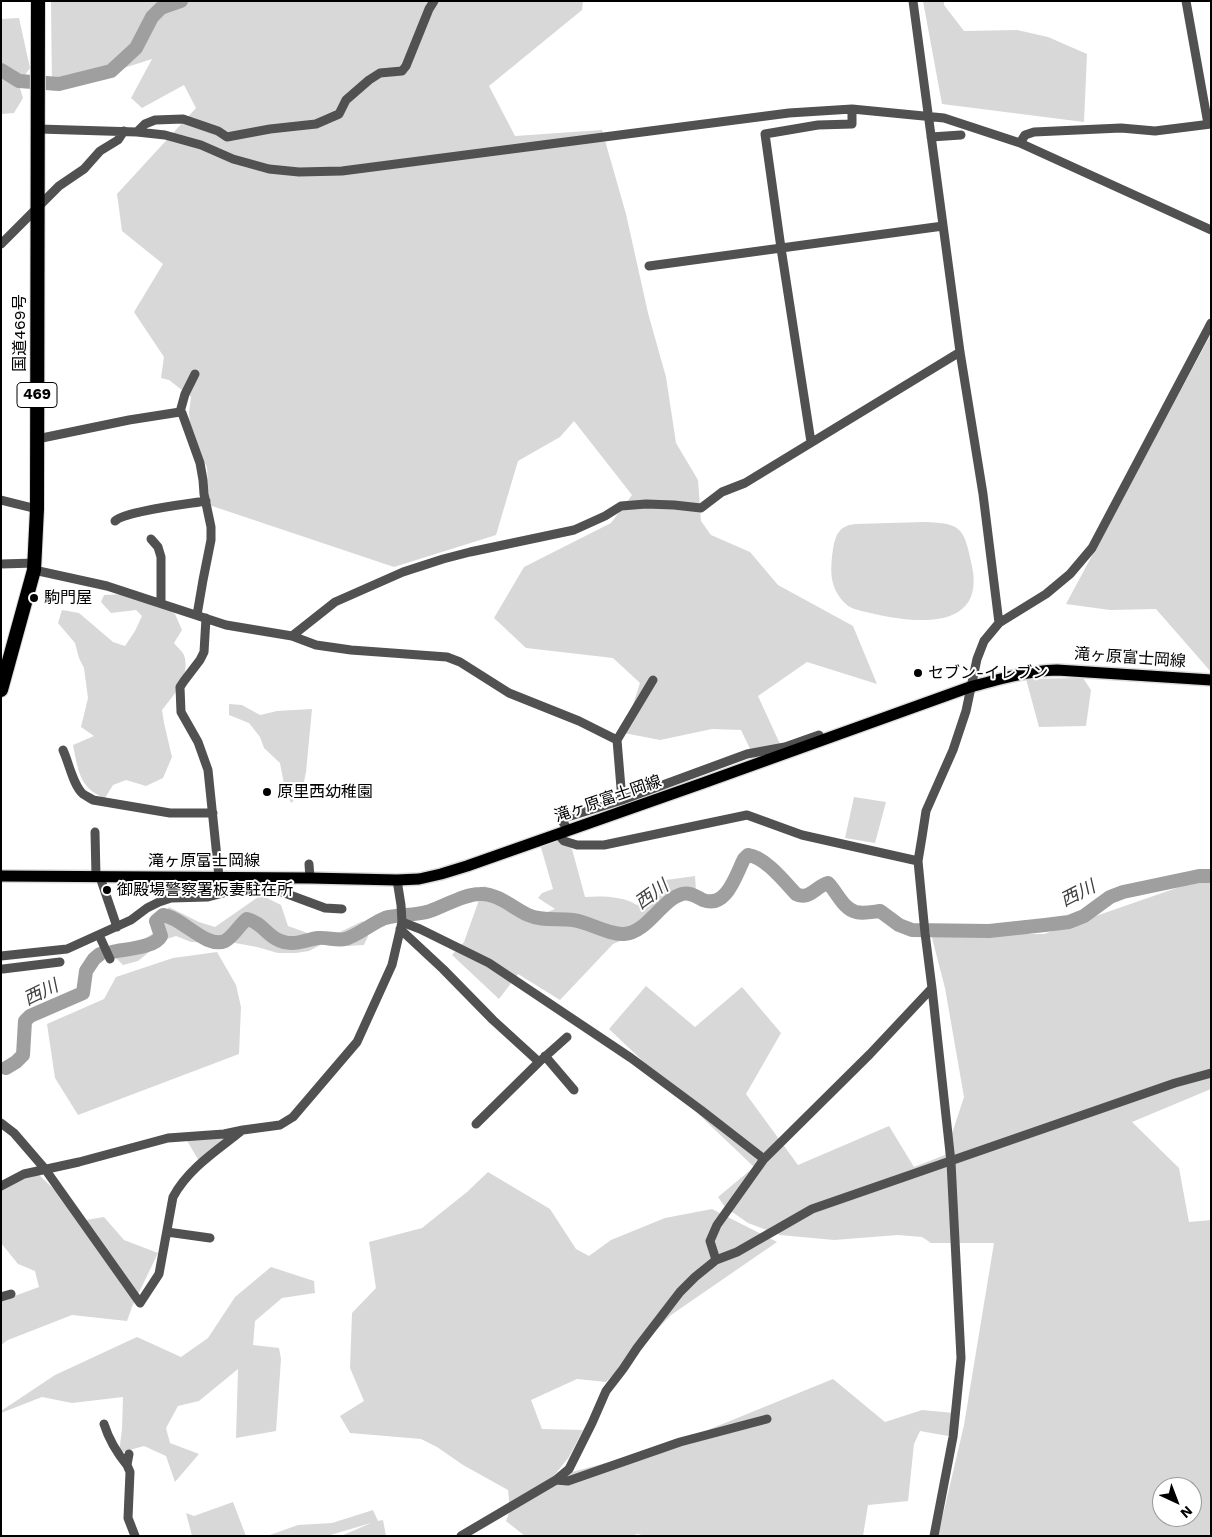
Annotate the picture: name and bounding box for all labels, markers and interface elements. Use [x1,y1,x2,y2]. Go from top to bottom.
street label: 国道469号 [10,294,30,372]
road number: 469 [17,382,57,408]
place label: 駒門屋 [44,588,92,608]
marker: 駒門屋 [28,592,40,604]
street label: 滝ヶ原富士岡線 [1073,645,1187,671]
place label: セブン-イレブン [928,663,1048,683]
marker: セブン-イレブン [912,667,924,679]
street label: 滝ヶ原富士岡線 [552,772,664,826]
place label: 原里西幼稚園 [277,782,373,802]
marker: 原里西幼稚園 [261,786,273,798]
street label: 滝ヶ原富士岡線 [148,851,260,871]
water label: 西川 [631,876,673,914]
water label: 西川 [1057,876,1099,912]
place label: 御殿場警察署板妻駐在所 [117,880,293,900]
marker: 御殿場警察署板妻駐在所 [101,884,113,896]
water label: 西川 [20,975,62,1011]
north arrow [1152,1477,1202,1527]
text: N [1177,1503,1196,1522]

